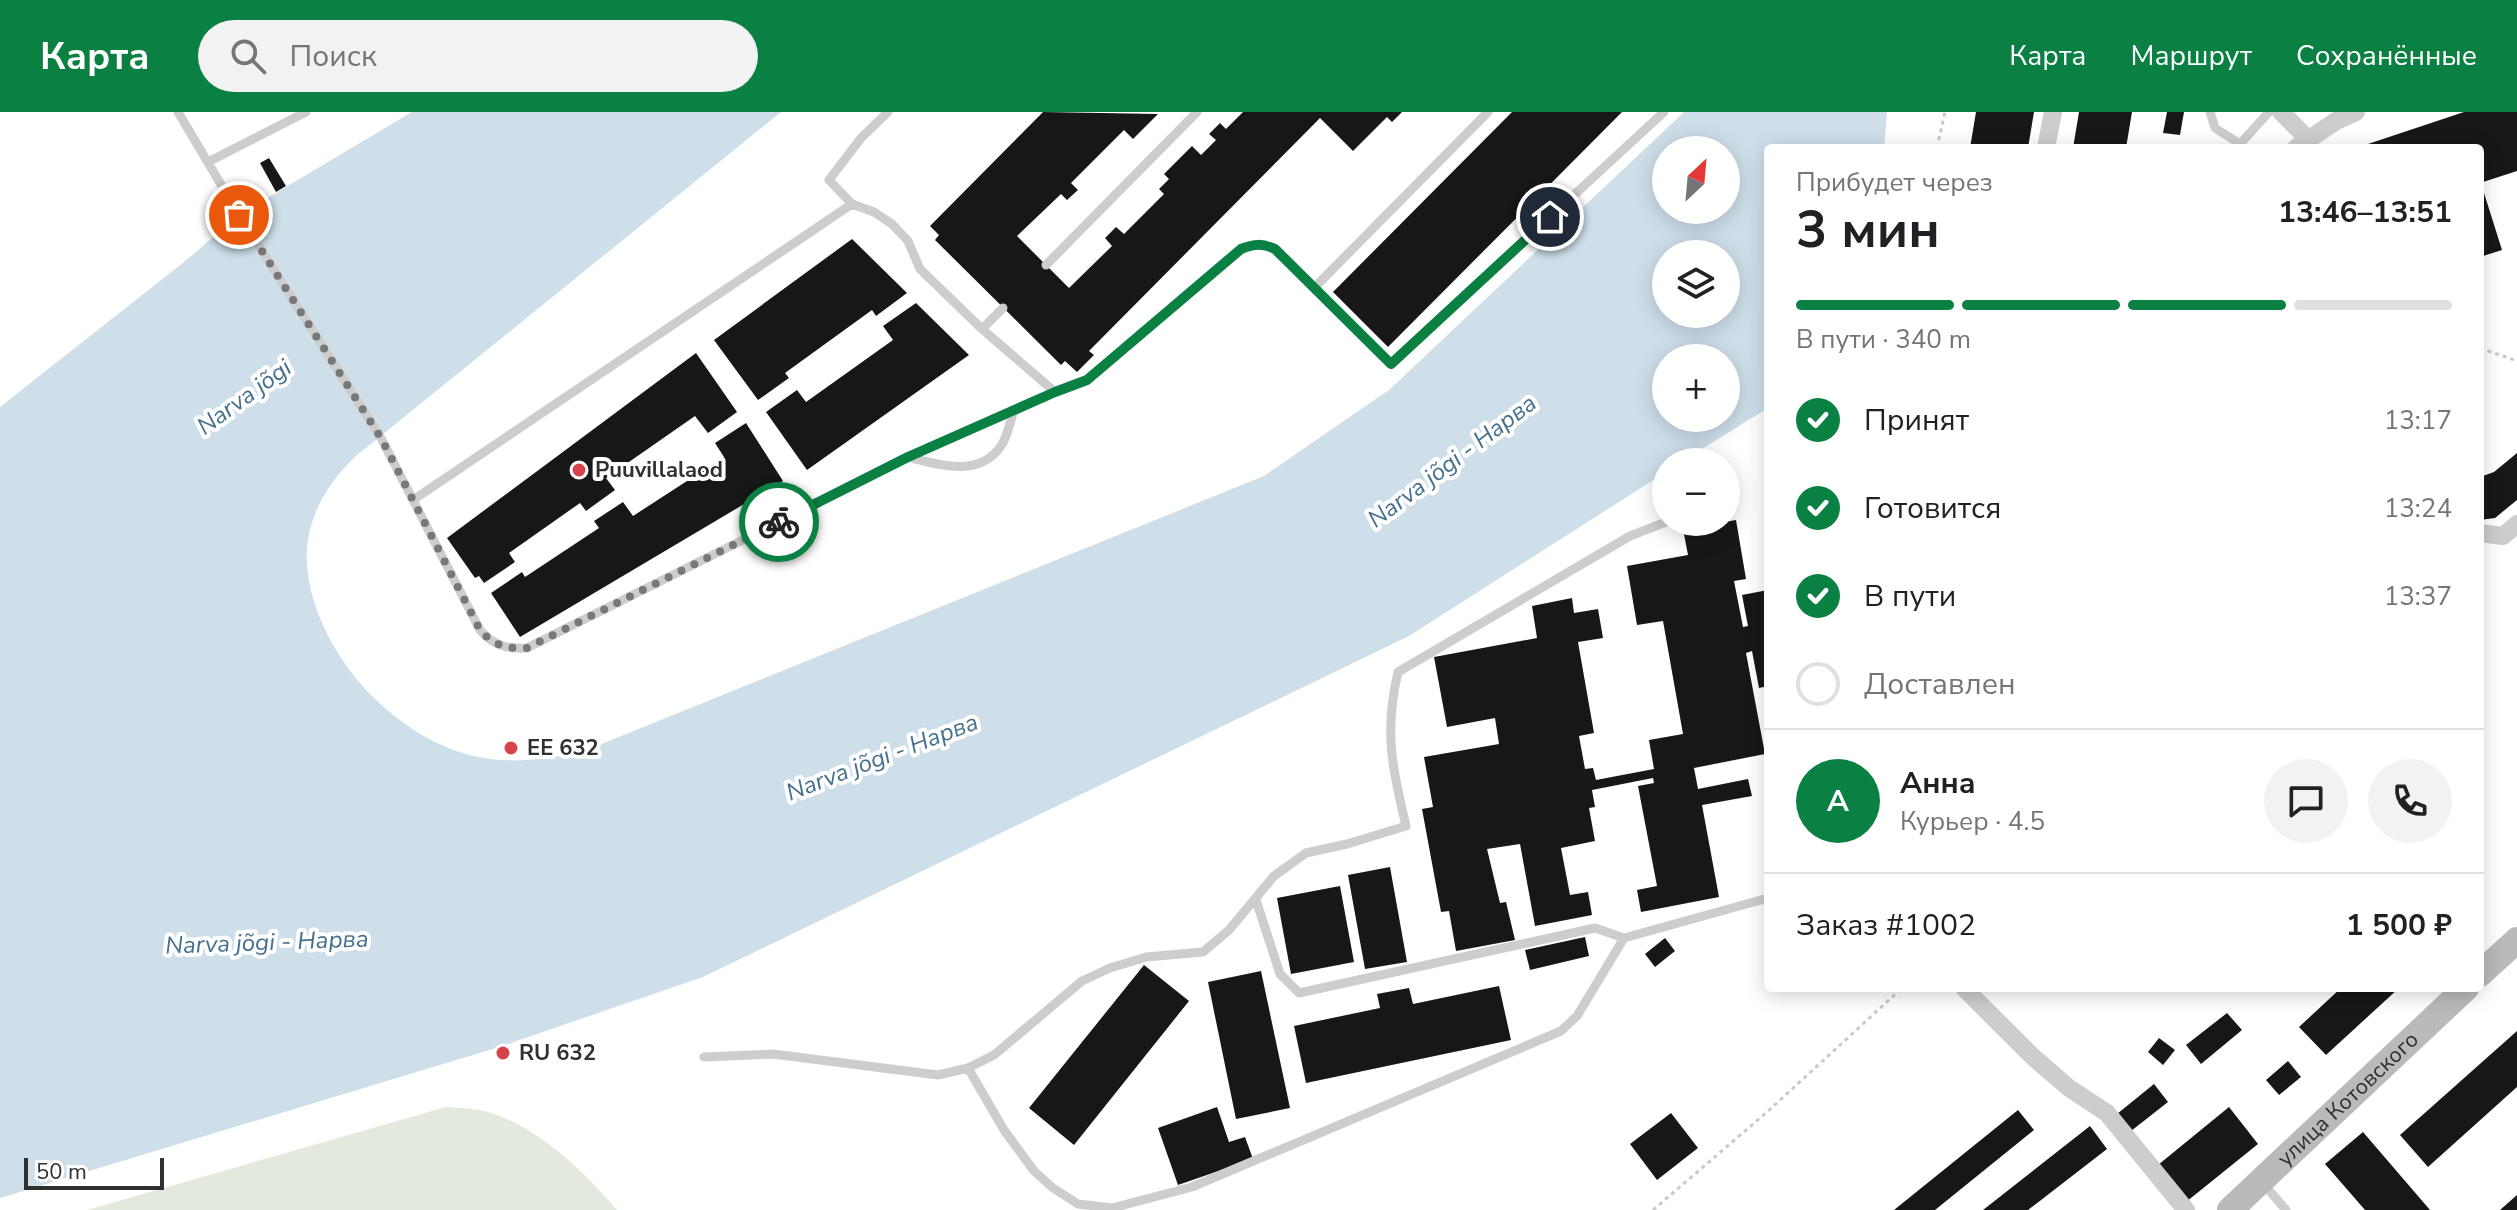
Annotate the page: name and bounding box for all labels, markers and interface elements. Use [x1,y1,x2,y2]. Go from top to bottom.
search box [198,20,758,92]
text: Карта [40,31,150,82]
icon: search [226,34,270,78]
text: Поиск [290,36,377,77]
text: Карта [2009,37,2086,75]
text: Маршрут [2130,37,2252,75]
text: Сохранённые [2296,37,2477,75]
north arrow [1652,136,1740,224]
map controls [1652,136,1740,536]
text: Прибудет через [1796,165,1993,200]
pin [205,181,273,249]
pin [1516,183,1584,251]
text: 13:46–13:51 [2278,192,2452,233]
icon: bag [217,193,261,237]
text: 3 мин [1796,194,1940,265]
icon: home [1528,195,1572,239]
button: layers [1652,240,1740,328]
text: В пути · 340 m [1796,322,1971,357]
button: + [1652,344,1740,432]
water label: Narva jõgi [190,352,298,442]
water label: Narva jõgi - Нарва [1361,387,1543,535]
icon: check [1796,398,1840,442]
text: Принят [1864,400,1969,441]
text: 13:17 [2384,403,2452,438]
button: − [1652,448,1740,536]
place label: Puuvillalaod [595,455,723,485]
marker: Puuvillalaod [570,461,588,479]
courier [739,482,819,562]
icon: check [1796,486,1840,530]
text: Готовится [1864,488,2001,529]
text: 13:24 [2384,491,2452,526]
icon: bike [757,500,801,544]
icon: check [1796,574,1840,618]
text: В пути [1864,576,1956,617]
text: 13:37 [2384,579,2452,614]
text: Доставлен [1864,664,2016,705]
water label: Narva jõgi - Нарва [781,706,983,808]
place label: EE 632 [527,733,599,763]
marker: EE 632 [502,739,520,757]
button: chat [2264,759,2348,843]
button: phone [2368,759,2452,843]
text: Анна [1900,763,1976,804]
text: А [1827,781,1849,822]
text: Курьер · 4.5 [1900,804,2045,839]
text: Заказ #1002 [1796,905,1976,946]
text: 1 500 ₽ [2346,905,2452,946]
water label: Narva jõgi - Нарва [165,922,369,962]
street label: улица Котовского [2271,1025,2425,1173]
place label: RU 632 [519,1038,596,1068]
marker: RU 632 [494,1044,512,1062]
scale bar [24,1154,164,1190]
text: 50 m [36,1157,87,1187]

